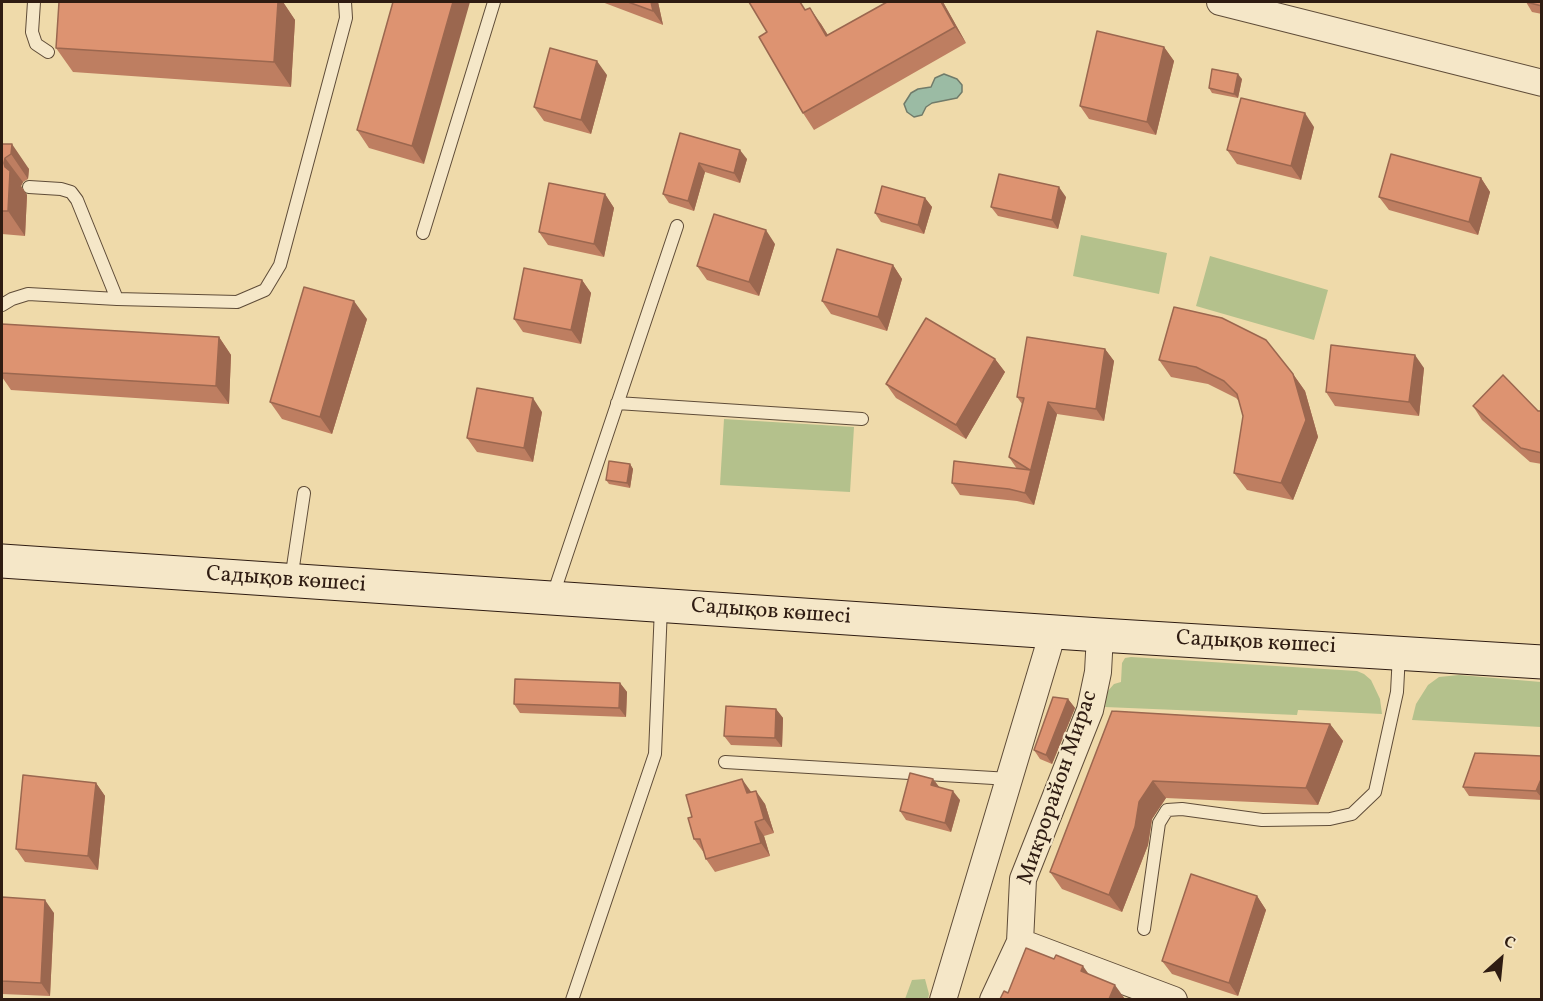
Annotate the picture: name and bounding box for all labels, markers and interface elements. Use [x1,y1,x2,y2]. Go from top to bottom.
street label: Садықов көшесі [205,562,367,600]
street label: Садықов көшесі [690,594,852,632]
street label: Садықов көшесі [1175,627,1337,661]
street label: Микрорайон Мирас [1013,687,1105,889]
north arrow [1471,929,1531,989]
text: С [1500,931,1519,955]

